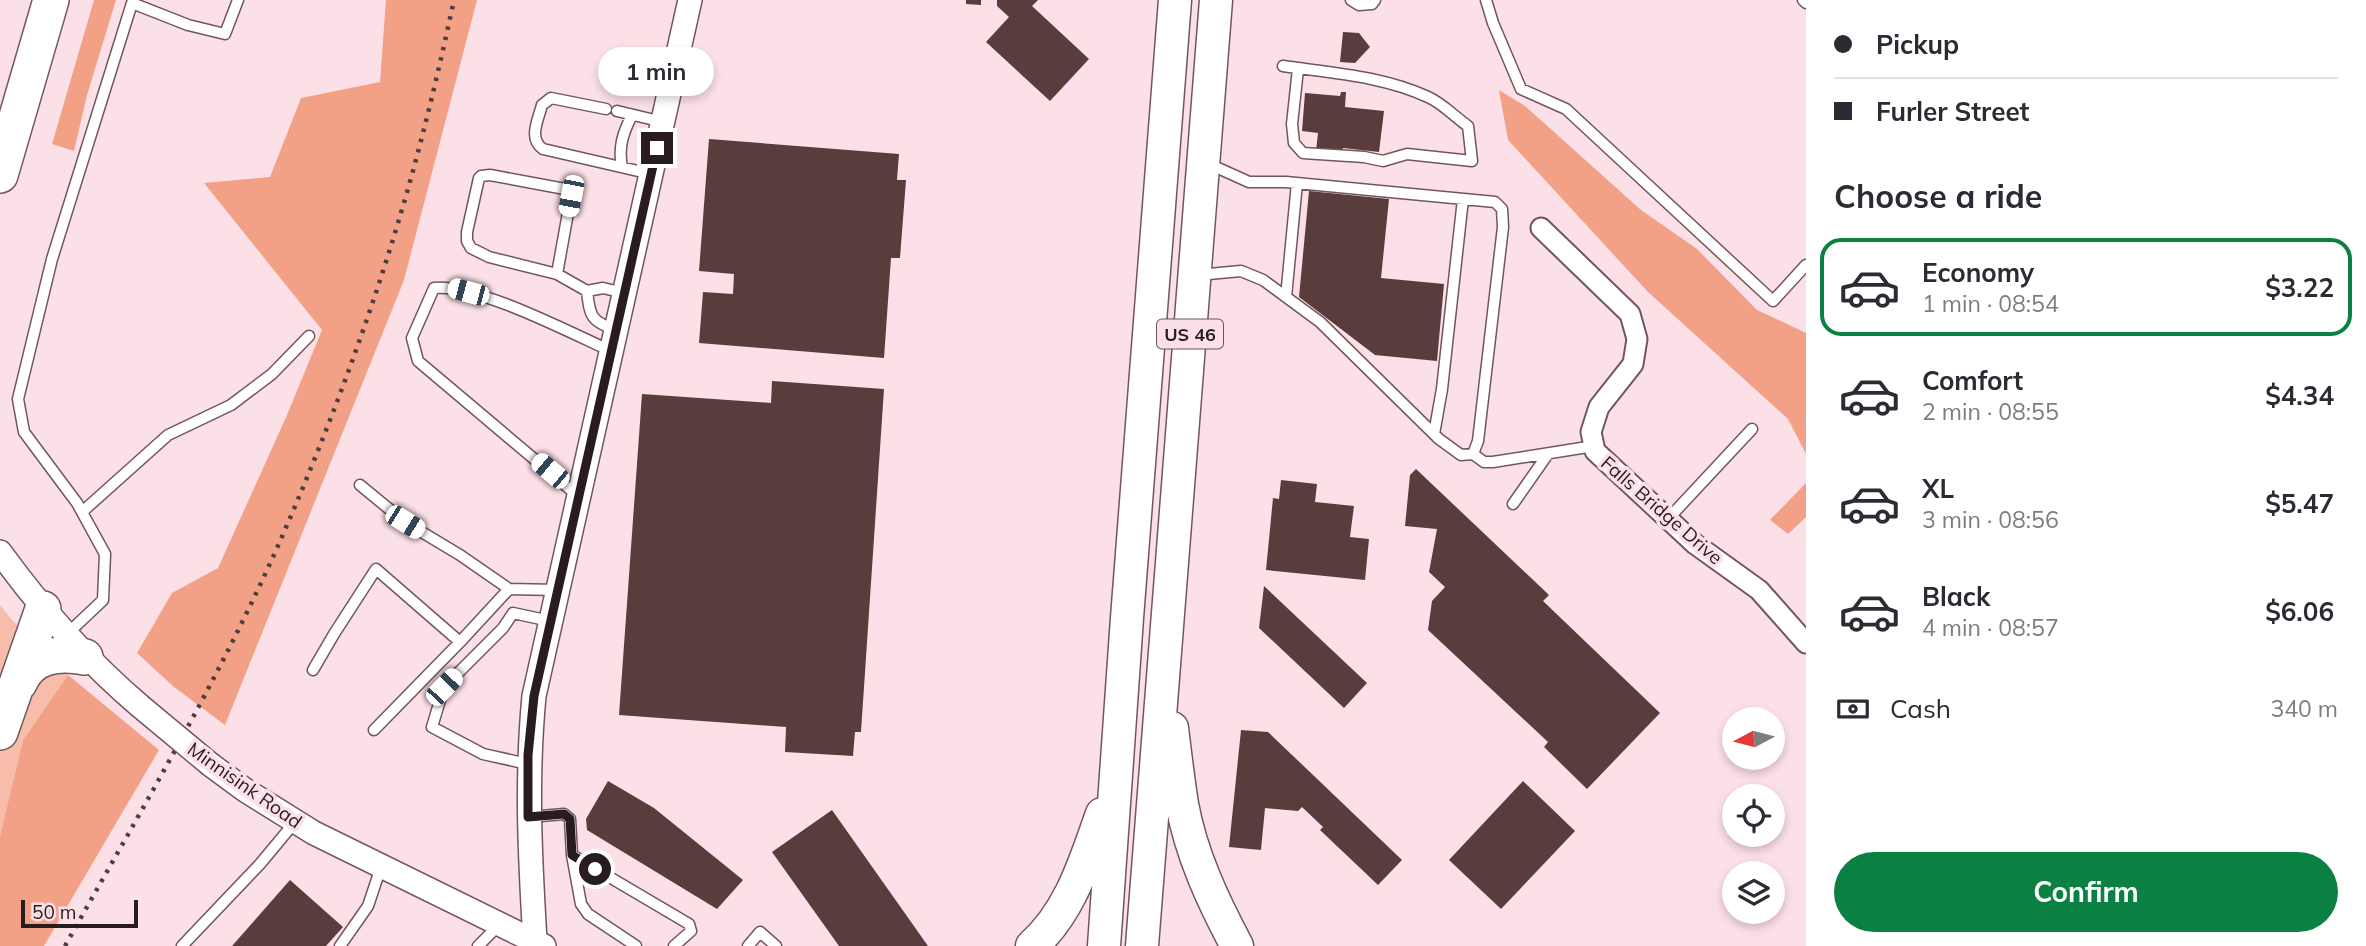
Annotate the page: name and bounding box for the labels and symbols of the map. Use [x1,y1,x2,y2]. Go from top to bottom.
callout: 1 min [599,46,715,96]
route end [641,132,673,164]
car [557,173,586,219]
car [445,276,492,308]
road number: US 46 [1157,320,1223,348]
car [528,449,573,493]
street label: Falls Bridge Drive [1596,451,1728,569]
car [382,502,429,542]
car [422,665,467,709]
north arrow [1722,707,1785,770]
street label: Minnisink Road [183,737,307,833]
route start [579,853,611,885]
scale bar [21,897,138,929]

